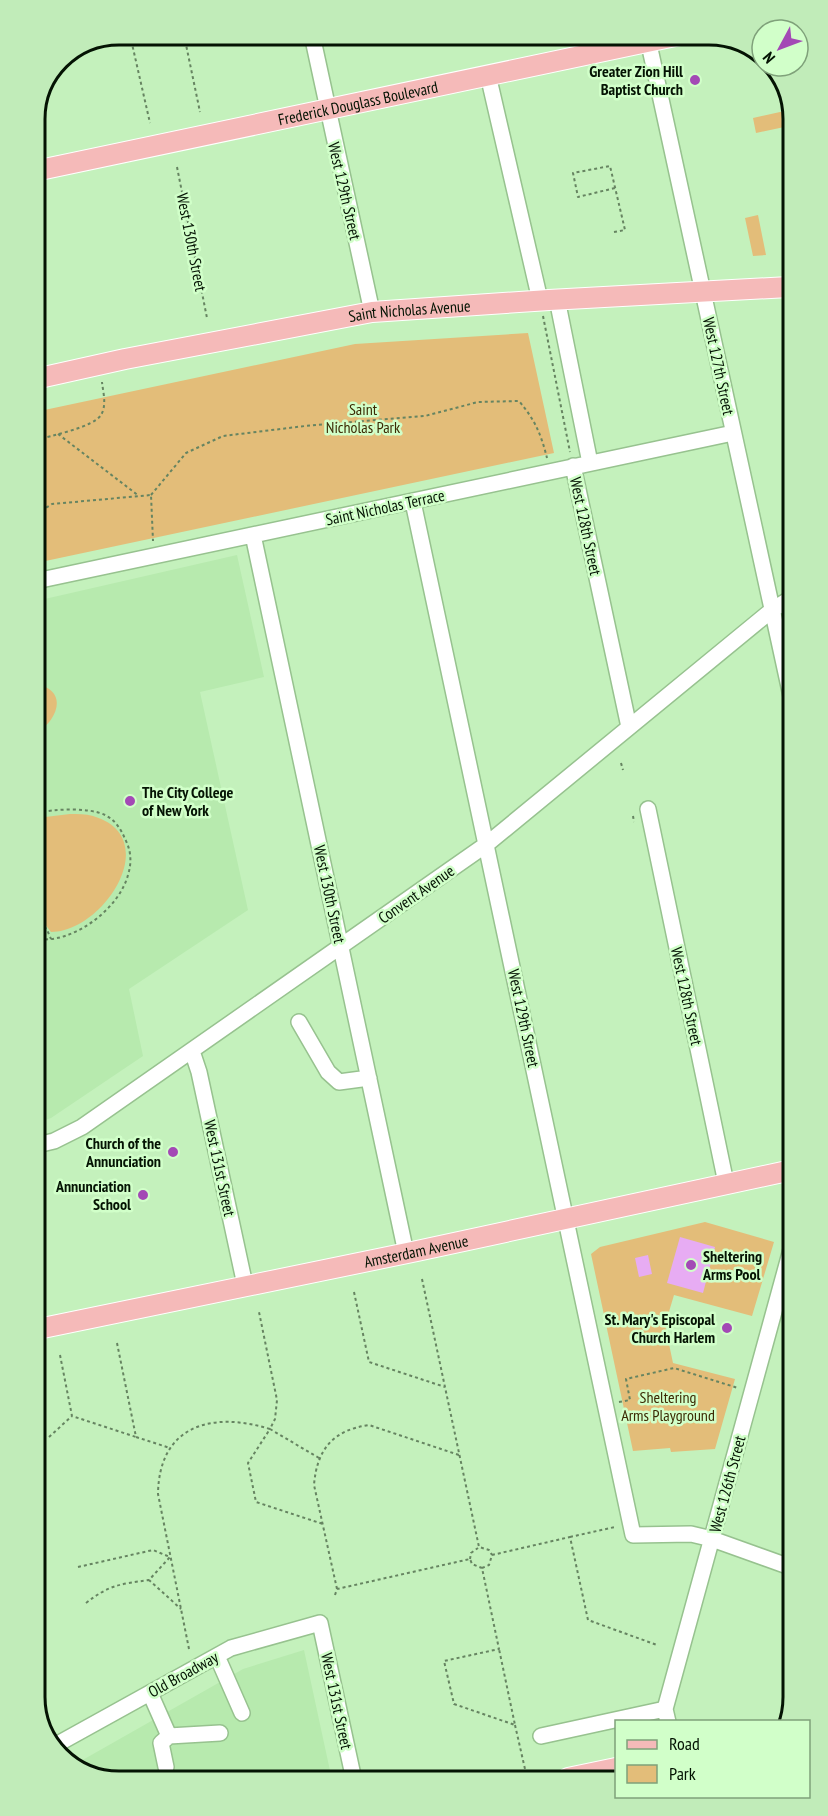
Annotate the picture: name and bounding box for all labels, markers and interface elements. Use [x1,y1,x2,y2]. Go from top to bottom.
north arrow [750,18,810,78]
text: N [758,48,779,68]
place label: Greater Zion Hill Baptist Church [589,61,683,99]
marker: Greater Zion Hill Baptist Church [688,73,702,87]
street label: Frederick Douglass Boulevard [276,76,440,130]
street label: West 129th Street [324,140,366,242]
street label: West 130th Street [173,191,211,293]
street label: Saint Nicholas Avenue [347,295,471,326]
street label: West 127th Street [699,315,739,417]
park label: Saint Nicholas Park [326,399,401,437]
street label: West 128th Street [566,475,606,577]
street label: Saint Nicholas Terrace [324,485,446,529]
place label: The City College of New York [142,782,234,820]
marker: The City College of New York [123,794,137,808]
street label: West 130th Street [310,843,350,945]
street label: Convent Avenue [374,860,458,928]
street label: West 128th Street [667,945,707,1047]
street label: West 129th Street [504,967,544,1069]
street label: West 131st Street [200,1118,240,1219]
place label: Church of the Annunciation [85,1133,161,1171]
marker: Church of the Annunciation [166,1145,180,1159]
place label: Annunciation School [55,1176,131,1214]
marker: Annunciation School [136,1188,150,1202]
street label: Amsterdam Avenue [362,1230,470,1272]
place label: Sheltering Arms Pool [702,1246,762,1284]
marker: Sheltering Arms Pool [684,1258,698,1272]
place label: St. Mary's Episcopal Church Harlem [605,1309,715,1347]
marker: St. Mary's Episcopal Church Harlem [720,1321,734,1335]
park label: Sheltering Arms Playground [621,1387,715,1425]
street label: West 126th Street [704,1433,750,1535]
street label: Old Broadway [145,1647,221,1701]
street label: West 131st Street [317,1651,357,1752]
legend [615,1720,810,1798]
text: Road [669,1732,700,1755]
text: Park [669,1762,696,1785]

